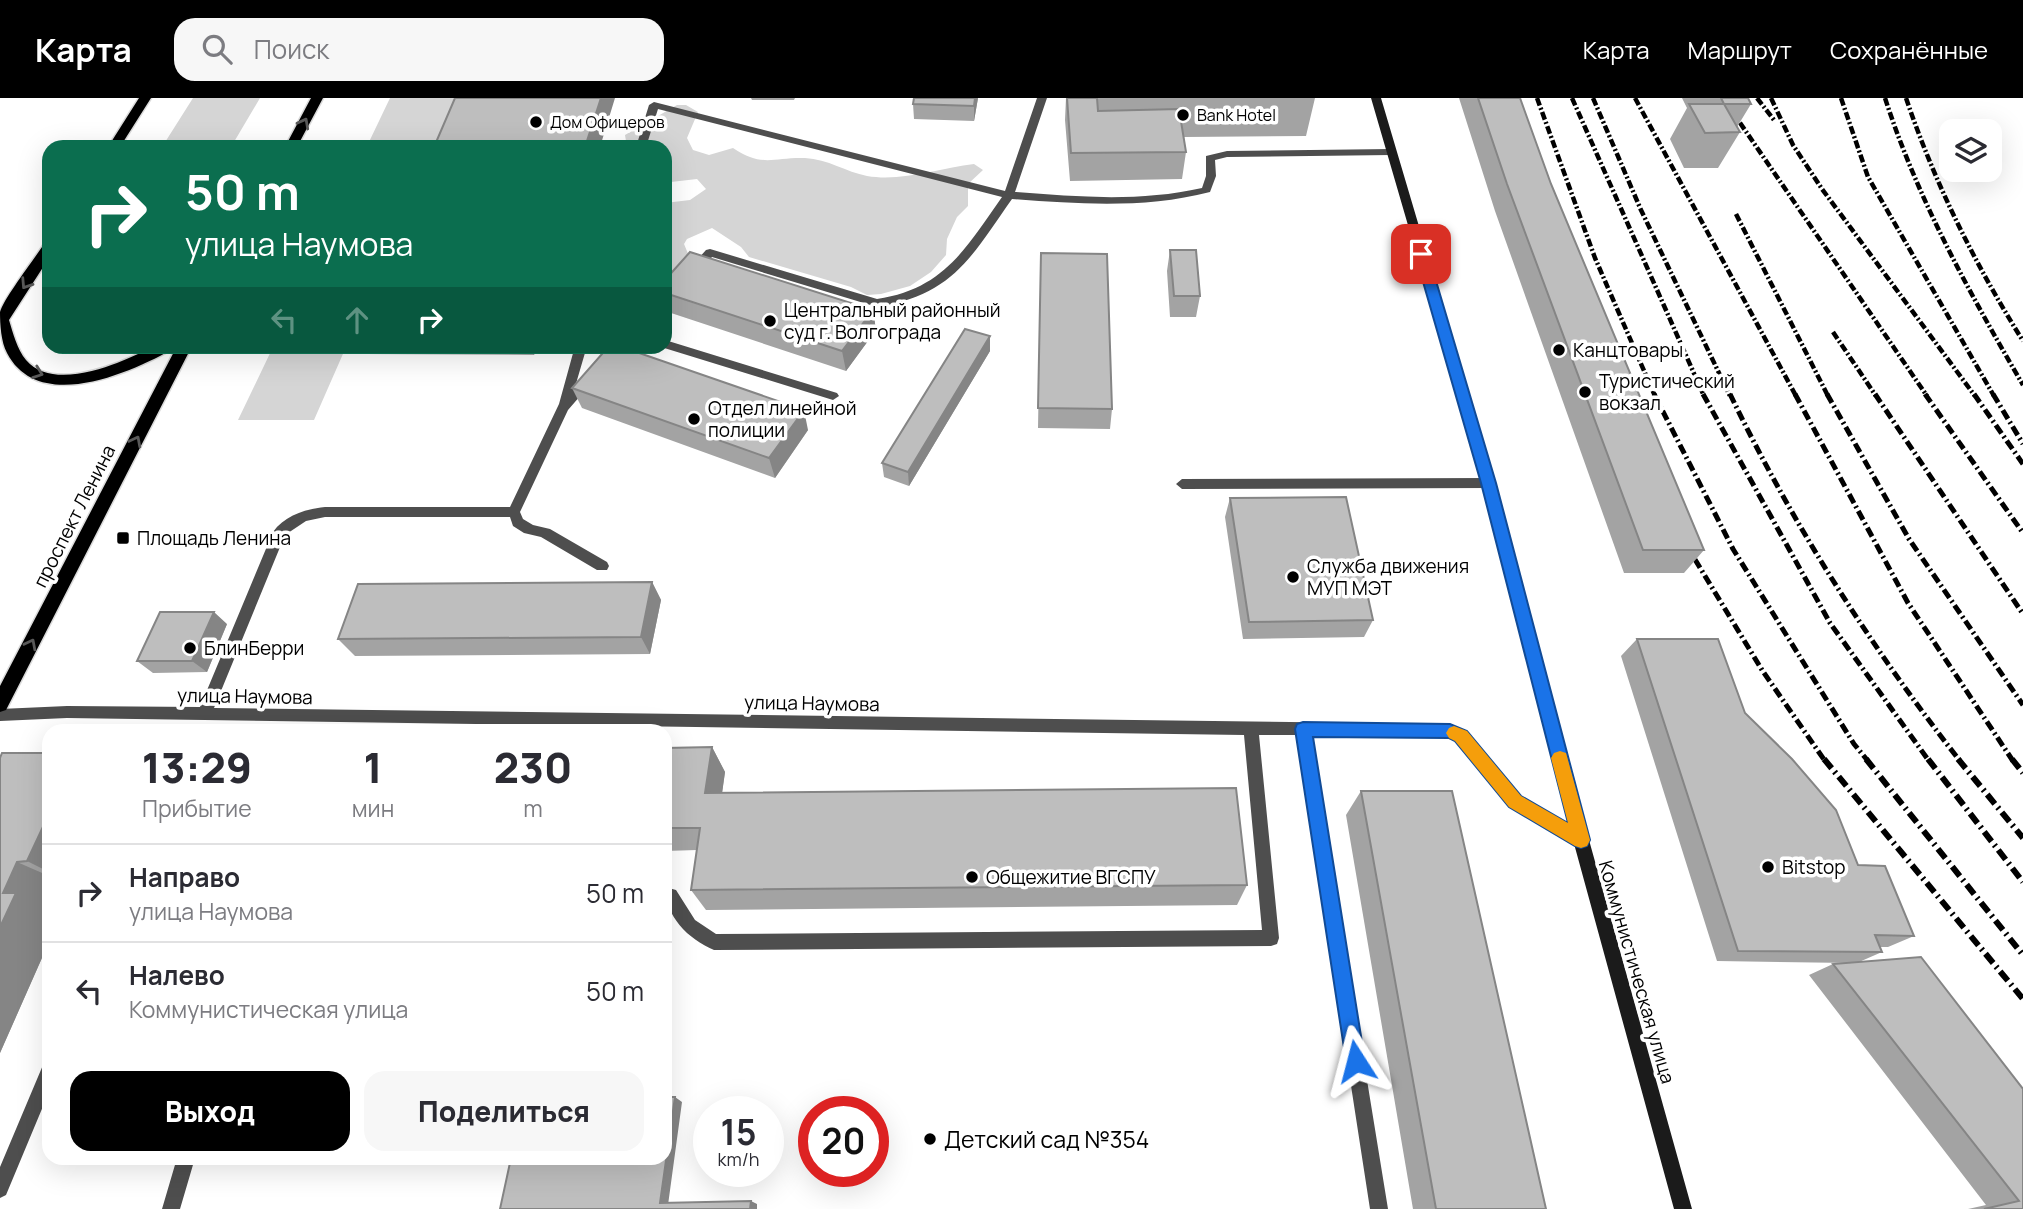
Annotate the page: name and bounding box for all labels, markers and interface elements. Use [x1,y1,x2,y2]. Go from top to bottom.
search box [174,18,664,81]
text: Карта [35,27,132,72]
icon: search [198,30,236,68]
text: Поиск [254,31,329,67]
text: Карта [1583,33,1650,66]
text: Маршрут [1688,33,1792,66]
text: Сохранённые [1830,33,1988,66]
place label: Bank Hotel [1197,104,1276,126]
marker: Bank Hotel [1175,107,1191,123]
place label: Дом Офицеров [550,111,665,133]
marker: Дом Офицеров [528,114,544,130]
one-way arrow [296,117,309,130]
map controls [1939,119,2002,182]
button: layers [1939,119,2002,182]
text: 50 m [185,158,300,225]
icon: right [70,168,161,259]
text: улица Наумова [185,222,413,266]
pin [1391,224,1451,284]
icon: arrive [1402,235,1440,273]
one-way arrow [21,276,34,289]
place label: Центральный районный суд г. Волгограда [784,297,1001,345]
icon: left [265,301,303,339]
icon: ahead [338,301,376,339]
icon: right [411,301,449,339]
marker: Центральный районный суд г. Волгограда [762,313,778,329]
place label: Канцтовары [1573,337,1683,363]
marker: Канцтовары [1551,342,1567,358]
one-way arrow [32,365,44,379]
place label: Туристический вокзал [1599,368,1735,416]
marker: Туристический вокзал [1577,384,1593,400]
place label: Отдел линейной полиции [708,395,857,443]
marker: Отдел линейной полиции [686,411,702,427]
one-way arrow [127,436,141,449]
street label: проспект Ленина [27,440,121,592]
place label: Площадь Ленина [137,525,291,551]
marker: Площадь Ленина [115,530,131,546]
place label: Служба движения МУП МЭТ [1307,553,1469,601]
marker: Служба движения МУП МЭТ [1285,569,1301,585]
place label: БлинБерри [204,635,304,661]
one-way arrow [23,639,37,651]
marker: БлинБерри [182,640,198,656]
street label: улица Наумова [177,682,313,710]
street label: улица Наумова [744,689,880,717]
text: 13:29 [142,738,252,796]
text: 1 [363,738,382,796]
text: 230 [494,738,572,796]
text: Прибытие [142,792,252,824]
text: мин [352,792,394,824]
text: m [523,792,543,824]
place label: Bitstop [1782,854,1845,880]
street label: Коммунистическая улица [1593,858,1681,1086]
text: Направо [129,859,240,895]
marker: Bitstop [1760,859,1776,875]
place label: Общежитие ВГСПУ [986,864,1156,890]
marker: Общежитие ВГСПУ [964,869,980,885]
icon: right [70,874,108,912]
text: 50 m [586,875,644,911]
text: улица Наумова [129,895,293,927]
text: Налево [129,957,225,993]
icon: left [70,972,108,1010]
text: 50 m [586,973,644,1009]
text: Коммунистическая улица [129,993,408,1025]
position arrow [1319,1024,1393,1098]
button: Выход [70,1071,350,1151]
button: Поделиться [364,1071,644,1151]
speed limit sign: 20 [798,1096,889,1187]
text: 15 [721,1108,756,1156]
place label: Детский сад №354 [944,1123,1149,1155]
marker: Детский сад №354 [922,1131,938,1147]
text: km/h [718,1147,759,1171]

